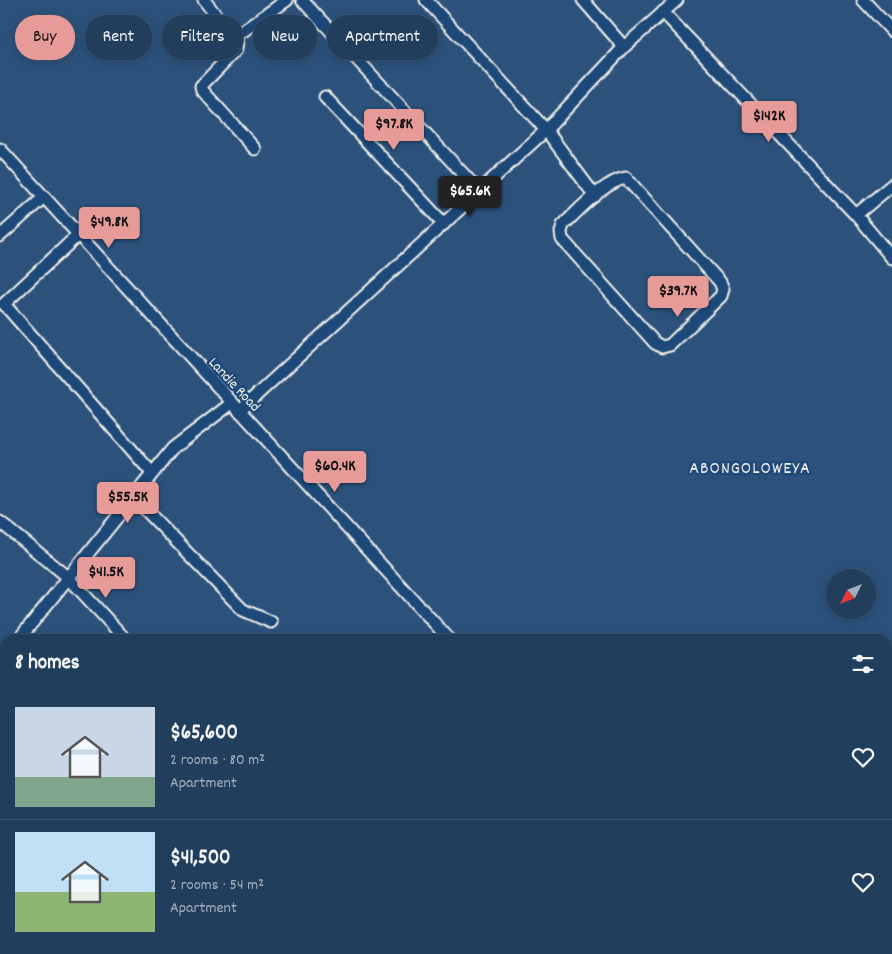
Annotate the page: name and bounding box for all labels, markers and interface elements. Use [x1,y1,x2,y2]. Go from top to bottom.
chip: Buy [15,15,75,60]
chip: Rent [85,15,152,60]
chip: Filters [162,15,243,60]
chip: New [253,15,317,60]
chip: Apartment [327,15,438,60]
pin: $142K [734,100,804,143]
text: $142K [753,105,785,128]
pin: $97.8K [353,108,435,151]
text: $97.8K [375,113,413,136]
pin: $65.6K [429,176,511,218]
text: $65.6K [449,180,491,203]
pin: $49.8K [68,206,150,249]
text: $49.8K [90,211,128,234]
pin: $39.7K [637,276,719,318]
text: $39.7K [659,280,697,303]
street label: Landie Road [202,353,265,418]
pin: $60.4K [294,450,376,493]
text: $60.4K [314,455,356,478]
district label: ABONGOLOWEYA [689,457,811,482]
pin: $55.5K [87,482,169,524]
text: $55.5K [108,486,148,509]
pin: $41.5K [65,556,147,599]
text: $41.5K [88,561,124,584]
north arrow [826,569,876,619]
map controls [826,569,876,619]
text: 8 homes [15,649,80,679]
icon: filters [849,650,877,678]
text: $65,600 [170,719,238,749]
icon: home [55,727,115,787]
icon: heart [849,743,877,771]
text: 2 rooms · 80 m² [170,749,265,772]
text: Apartment [170,772,237,795]
text: $41,500 [170,844,231,874]
icon: home [55,852,115,912]
icon: heart [849,868,877,896]
text: 2 rooms · 54 m² [170,874,264,897]
text: Apartment [170,897,237,920]

